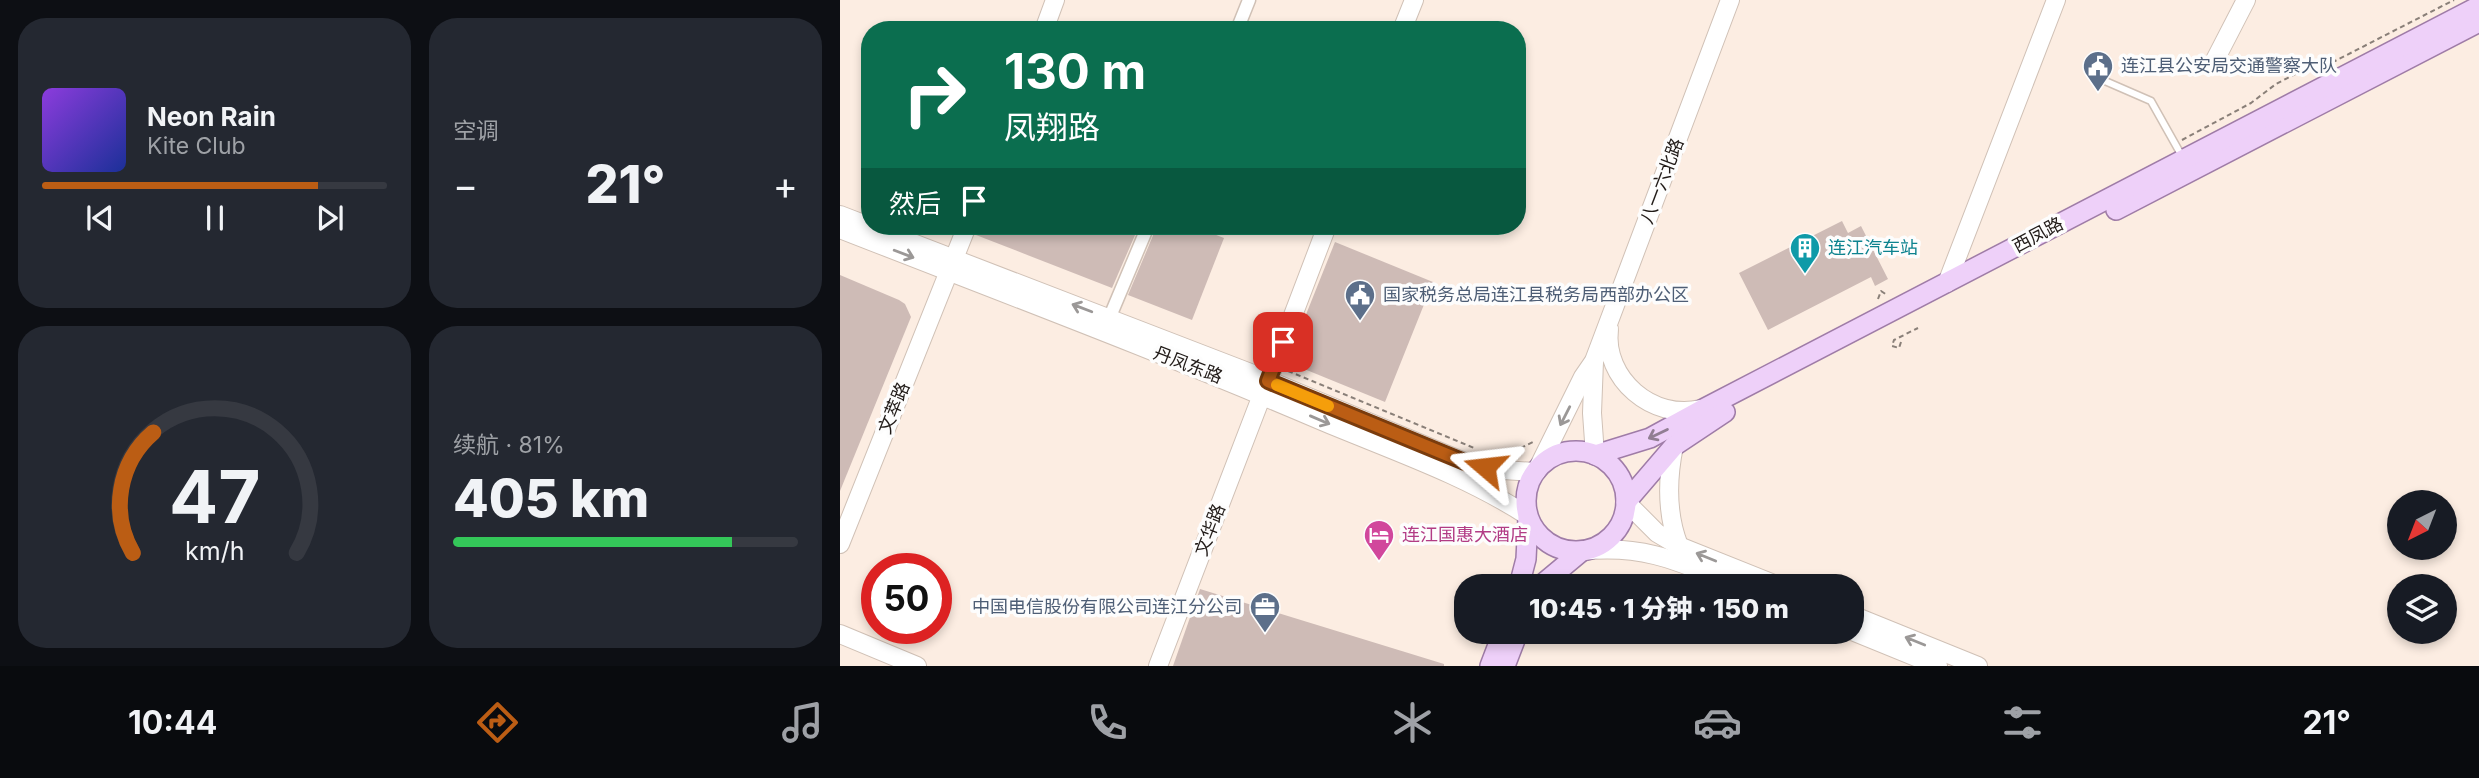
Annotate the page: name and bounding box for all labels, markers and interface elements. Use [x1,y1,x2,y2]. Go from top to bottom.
text: 130 m [1004,42,1146,101]
icon: right [889,49,980,140]
public building icon: 连江县公安局交通警察大队 [2081,49,2115,93]
place label: 连江县公安局交通警察大队 [2121,55,2337,76]
text: Neon Rain [147,101,276,132]
text: 凤翔路 [1004,108,1100,147]
text: 空调 [453,117,499,145]
text: Kite Club [147,132,246,160]
street label: 八一六北路 [1636,135,1687,227]
text: 21° [585,153,666,216]
text: − [453,162,478,208]
text: + [773,162,798,208]
icon: arrive [955,182,993,220]
text: 然后 [889,188,941,219]
icon: previous [81,199,119,237]
icon: pause [196,199,234,237]
icon: next [311,199,349,237]
street label: 西凤路 [2009,213,2067,257]
building icon: 连江汽车站 [1788,231,1822,275]
place label: 连江汽车站 [1828,237,1918,258]
one-way arrow [892,249,914,261]
public building icon: 国家税务总局连江县税务局西部办公区 [1343,278,1377,322]
place label: 国家税务总局连江县税务局西部办公区 [1383,284,1689,305]
one-way arrow [1071,300,1093,313]
pin [1253,312,1313,372]
icon: arrive [1264,323,1302,361]
street label: 丹凤东路 [1151,342,1226,387]
street label: 文萃路 [874,379,913,437]
one-way arrow [1558,406,1572,426]
one-way arrow [1309,414,1330,427]
one-way arrow [1648,428,1669,442]
position arrow [1448,430,1522,504]
text: 续航 · 81% [453,431,565,459]
text: 47 [169,452,260,541]
text: 405 km [453,467,649,530]
north arrow [2387,490,2457,560]
map controls [2387,490,2457,644]
street label: 文华路 [1190,501,1229,559]
hotel icon: 连江国惠大酒店 [1362,518,1396,562]
place label: 连江国惠大酒店 [1402,524,1528,545]
text: km/h [185,536,244,566]
one-way arrow [1696,550,1717,563]
speed limit sign: 50 [861,553,952,644]
button: layers [2387,574,2457,644]
office icon: 中国电信股份有限公司连江分公司 [1248,590,1282,634]
text: 10:45 · 1 分钟 · 150 m [1529,593,1789,624]
place label: 中国电信股份有限公司连江分公司 [972,596,1242,617]
one-way arrow [1904,633,1926,646]
icon: directions [473,698,522,747]
icon: music [778,698,827,747]
icon: phone [1083,698,1132,747]
icon: climate [1388,698,1437,747]
icon: car [1693,698,1742,747]
icon: filters [1998,698,2047,747]
text: 10:44 [128,703,217,742]
text: 21° [2302,703,2351,742]

